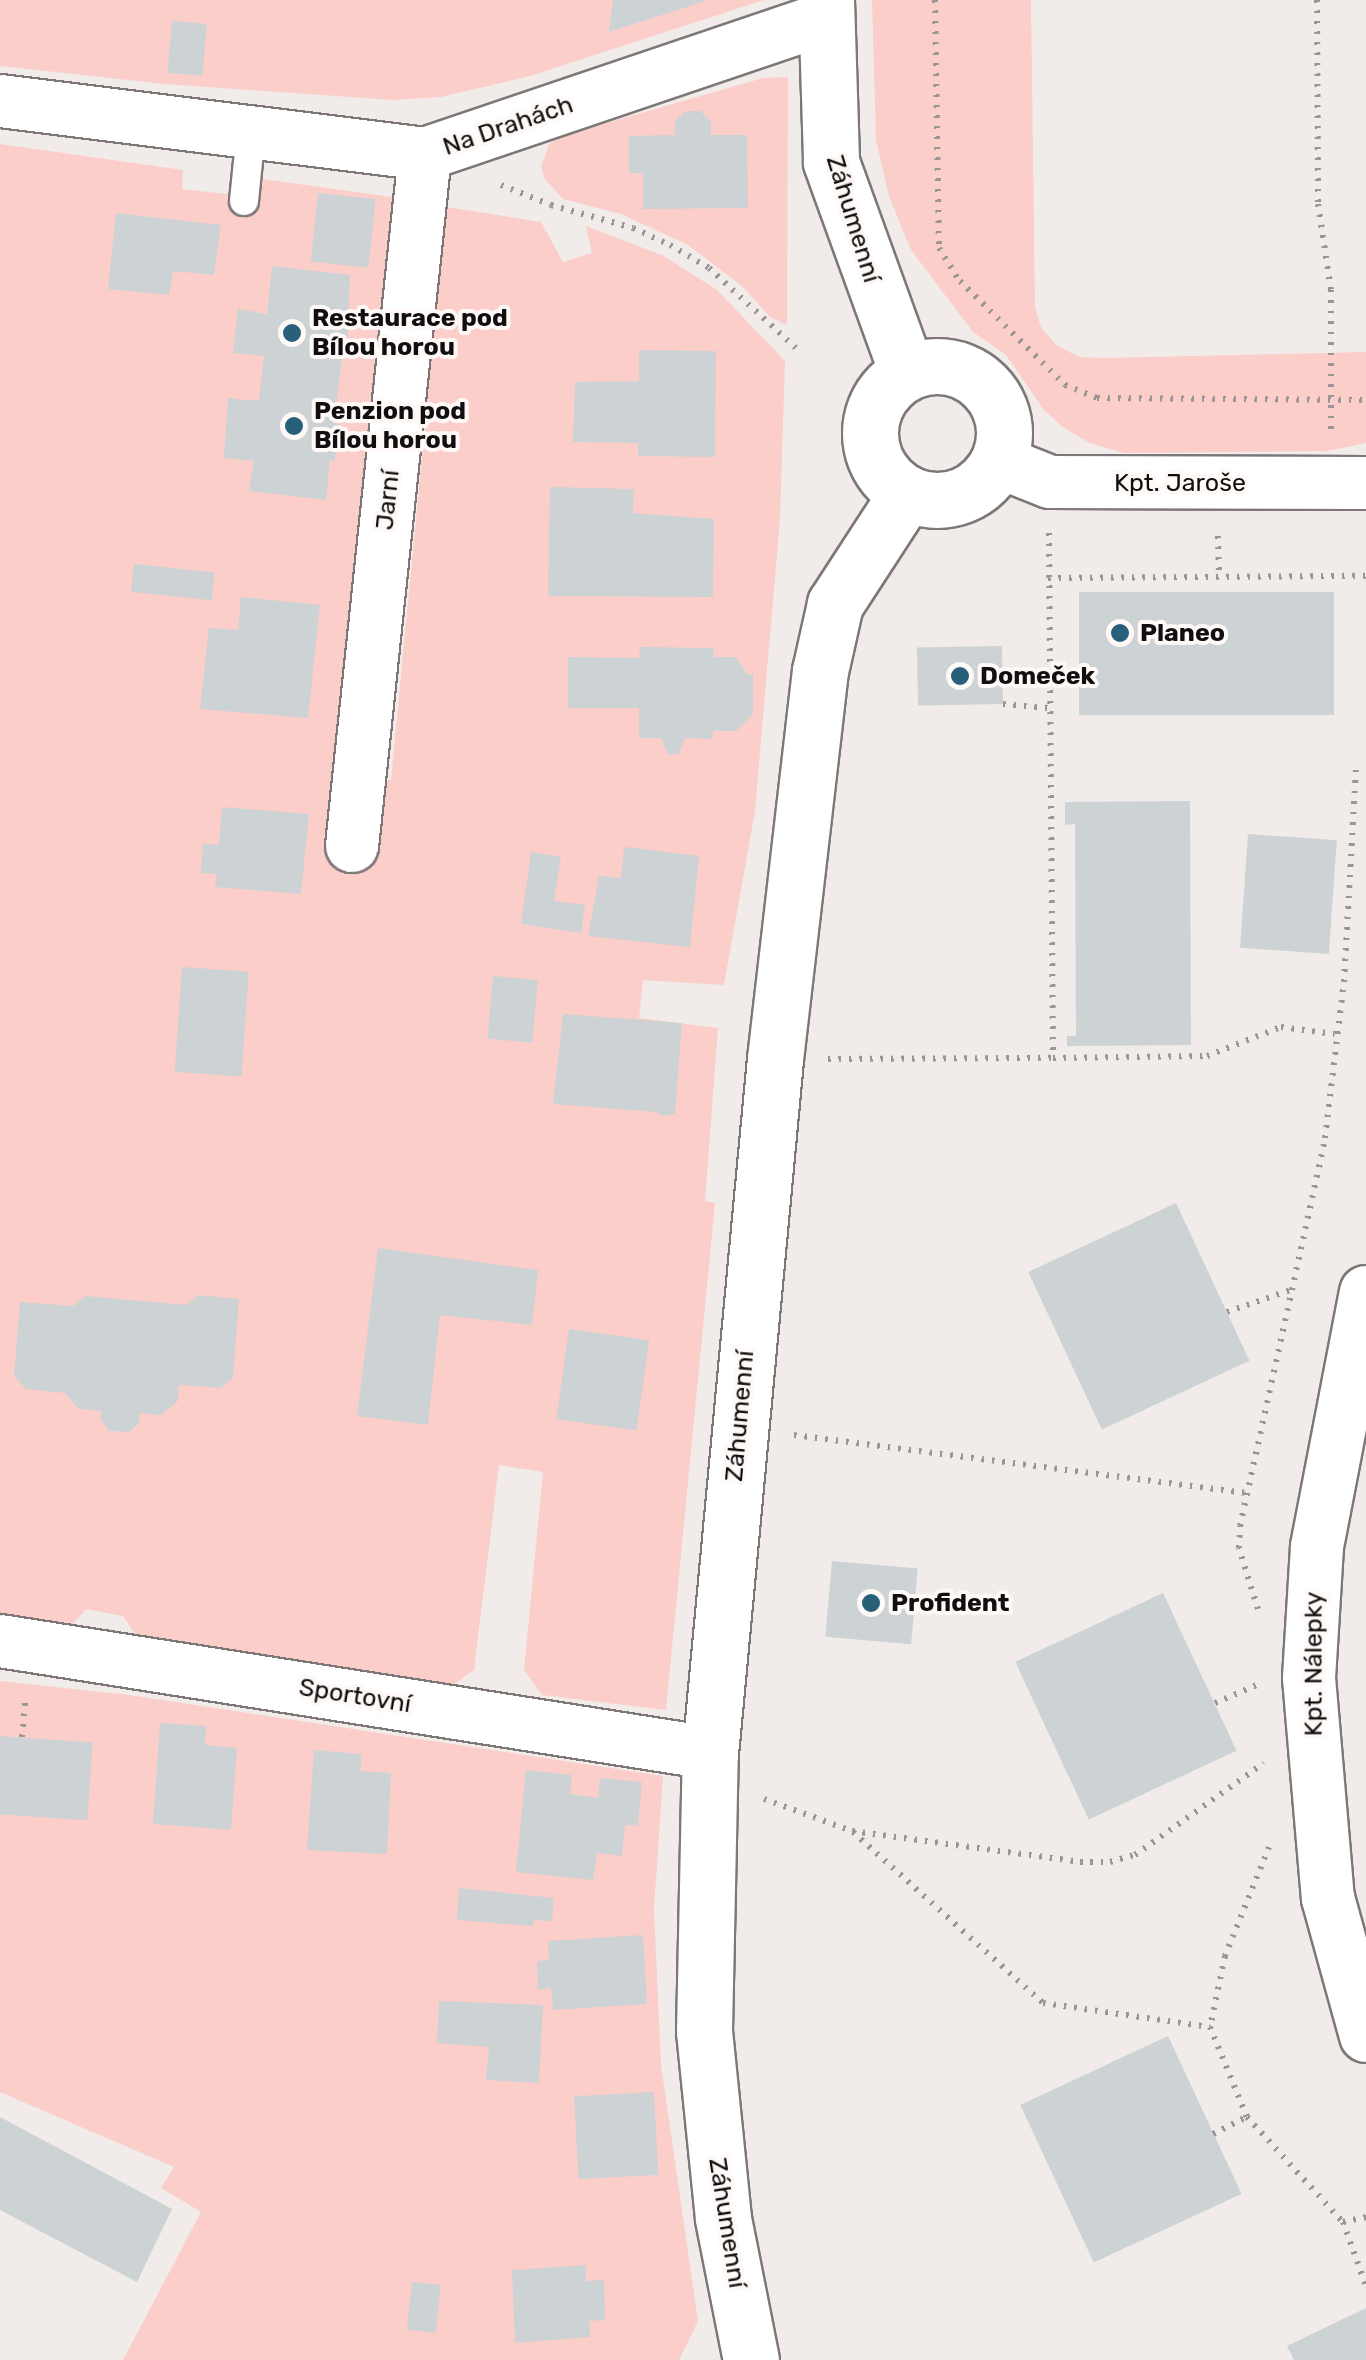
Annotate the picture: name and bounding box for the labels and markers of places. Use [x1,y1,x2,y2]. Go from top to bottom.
place label: Restaurace pod Bílou horou [312,304,508,363]
marker: Restaurace pod Bílou horou [281,322,303,344]
place label: Penzion pod Bílou horou [314,397,466,456]
marker: Penzion pod Bílou horou [283,415,305,437]
place label: Planeo [1140,618,1225,648]
marker: Planeo [1109,622,1131,644]
place label: Domeček [980,661,1095,691]
marker: Domeček [949,665,971,687]
place label: Profident [891,1588,1009,1618]
marker: Profident [860,1592,882,1614]

